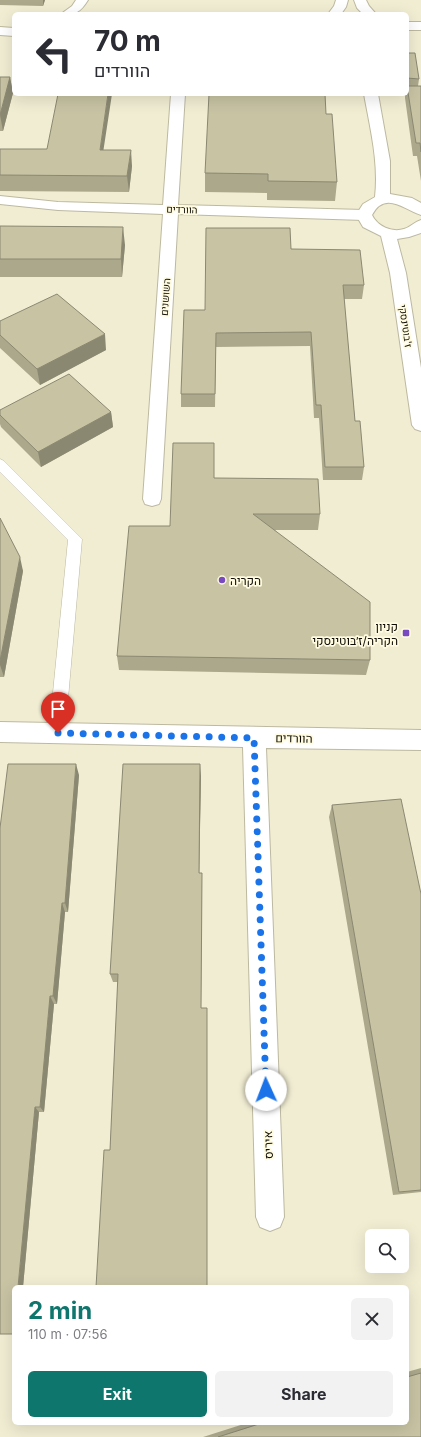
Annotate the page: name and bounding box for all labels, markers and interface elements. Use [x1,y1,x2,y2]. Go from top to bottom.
text: 70 m [94,24,161,58]
icon: left [28,28,80,80]
text: הוורדים [94,60,150,81]
street label: הוורדים [166,202,198,216]
street label: השושנים [158,278,172,316]
street label: ז'בוטינסקי [397,304,415,349]
place label: הקריה [230,573,261,588]
marker: הקריה [217,575,227,585]
place label: קניון הקריה/ז׳בוטינסקי [312,619,398,648]
marker: קניון הקריה/ז׳בוטינסקי [401,628,411,638]
pin [41,692,75,733]
icon: arrive [47,698,69,720]
street label: הוורדים [275,730,313,746]
position arrow [245,1069,287,1111]
street label: איריס [260,1130,276,1159]
map controls [365,1229,409,1273]
button: search [365,1229,409,1273]
text: 2 min [28,1296,92,1325]
button: close [351,1298,393,1340]
text: 110 m · 07:56 [28,1326,107,1342]
button: Exit [28,1371,207,1417]
button: Share [215,1371,393,1417]

